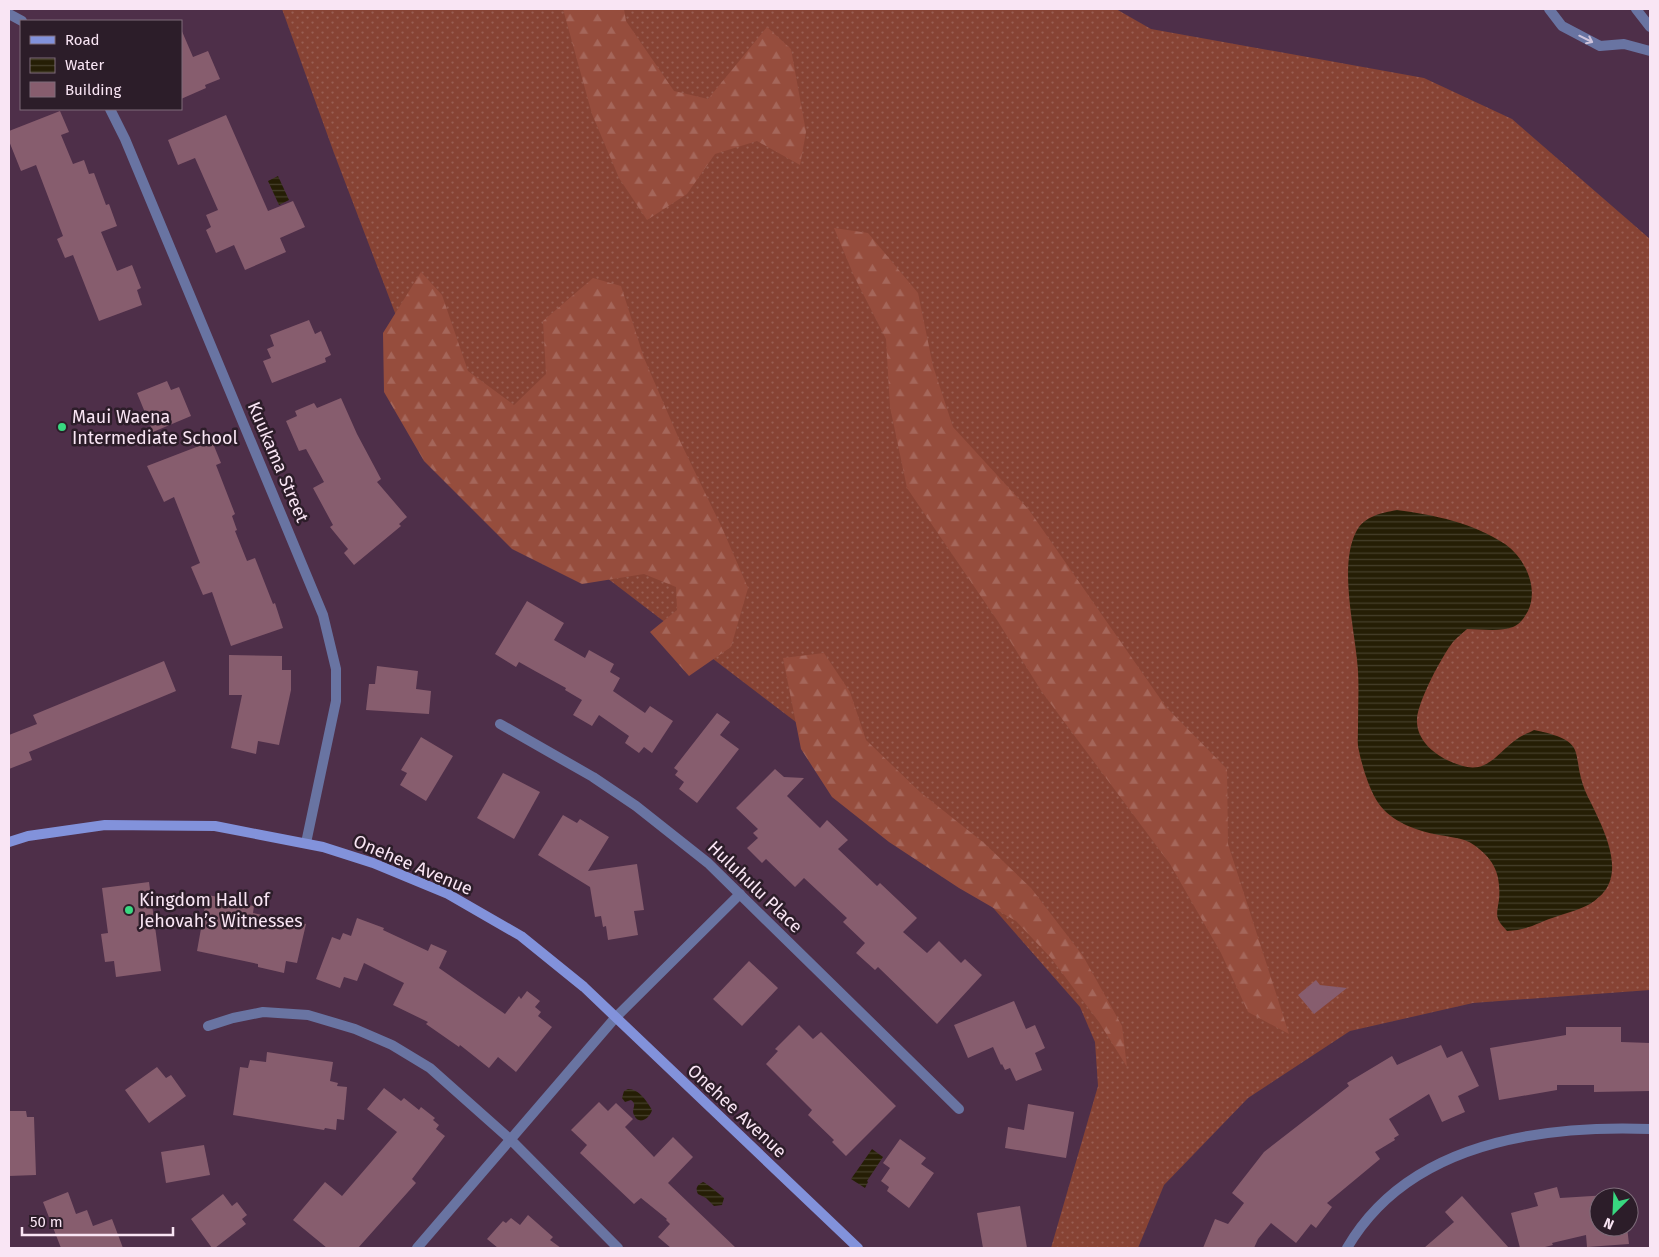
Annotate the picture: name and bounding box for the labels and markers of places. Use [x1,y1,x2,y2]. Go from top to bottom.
place label: Maui Waena Intermediate School [72,406,238,449]
marker: Maui Waena Intermediate School [56,421,68,433]
place label: Kingdom Hall of Jehovah’s Witnesses [139,889,303,932]
marker: Kingdom Hall of Jehovah’s Witnesses [123,904,135,916]

